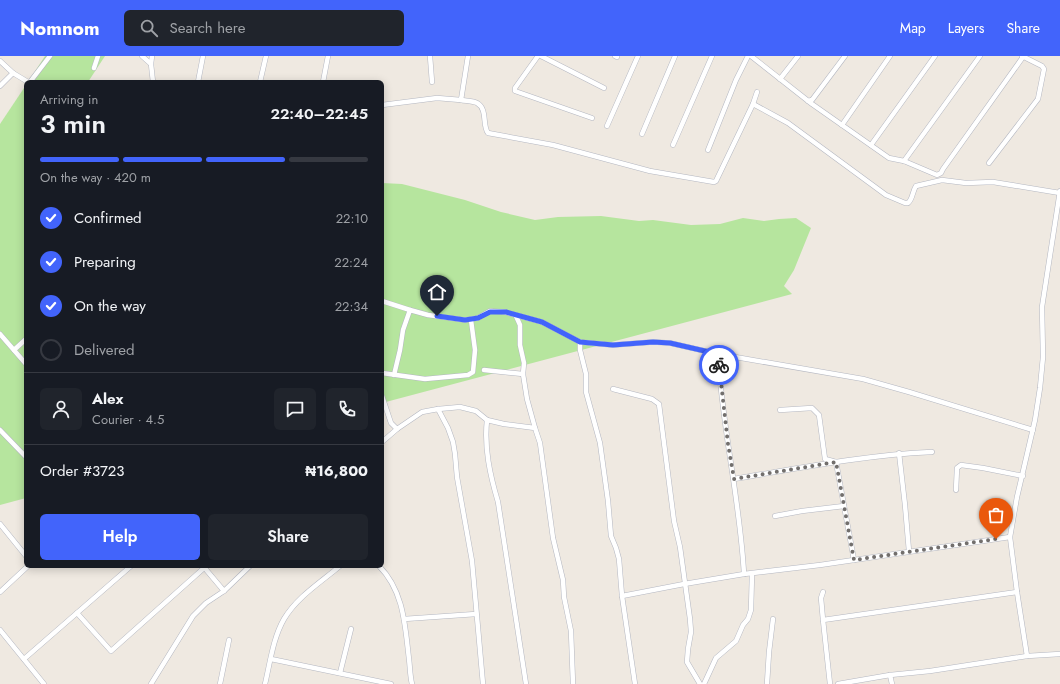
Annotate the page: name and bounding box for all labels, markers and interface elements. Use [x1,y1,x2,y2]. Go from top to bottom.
search box [124,10,404,46]
text: Nomnom [20,15,100,42]
icon: search [138,17,160,39]
text: Search here [170,17,245,39]
text: Map [900,18,926,38]
text: Layers [948,18,984,38]
text: Share [1006,18,1040,38]
text: Arriving in [40,90,98,109]
text: 22:40–22:45 [270,103,368,125]
text: 3 min [40,105,106,143]
text: On the way · 420 m [40,168,151,187]
icon: check [40,207,62,229]
text: Confirmed [74,207,142,229]
text: 22:10 [336,209,368,228]
icon: check [40,251,62,273]
text: Preparing [74,251,136,273]
text: 22:24 [334,253,368,272]
pin [420,275,454,316]
icon: home [426,281,448,303]
icon: check [40,295,62,317]
text: On the way [74,295,146,317]
text: 22:34 [335,297,368,316]
text: Delivered [74,339,135,361]
courier [699,345,739,385]
icon: bike [708,354,730,376]
button: person [40,388,82,430]
text: Alex [92,388,123,410]
button: chat [274,388,316,430]
button: phone [326,388,368,430]
text: Courier · 4.5 [92,410,164,429]
text: Order #3723 [40,460,125,482]
text: ₦16,800 [305,460,368,482]
pin [979,498,1013,539]
icon: bag [985,504,1007,526]
button: Help [40,514,200,560]
button: Share [208,514,368,560]

